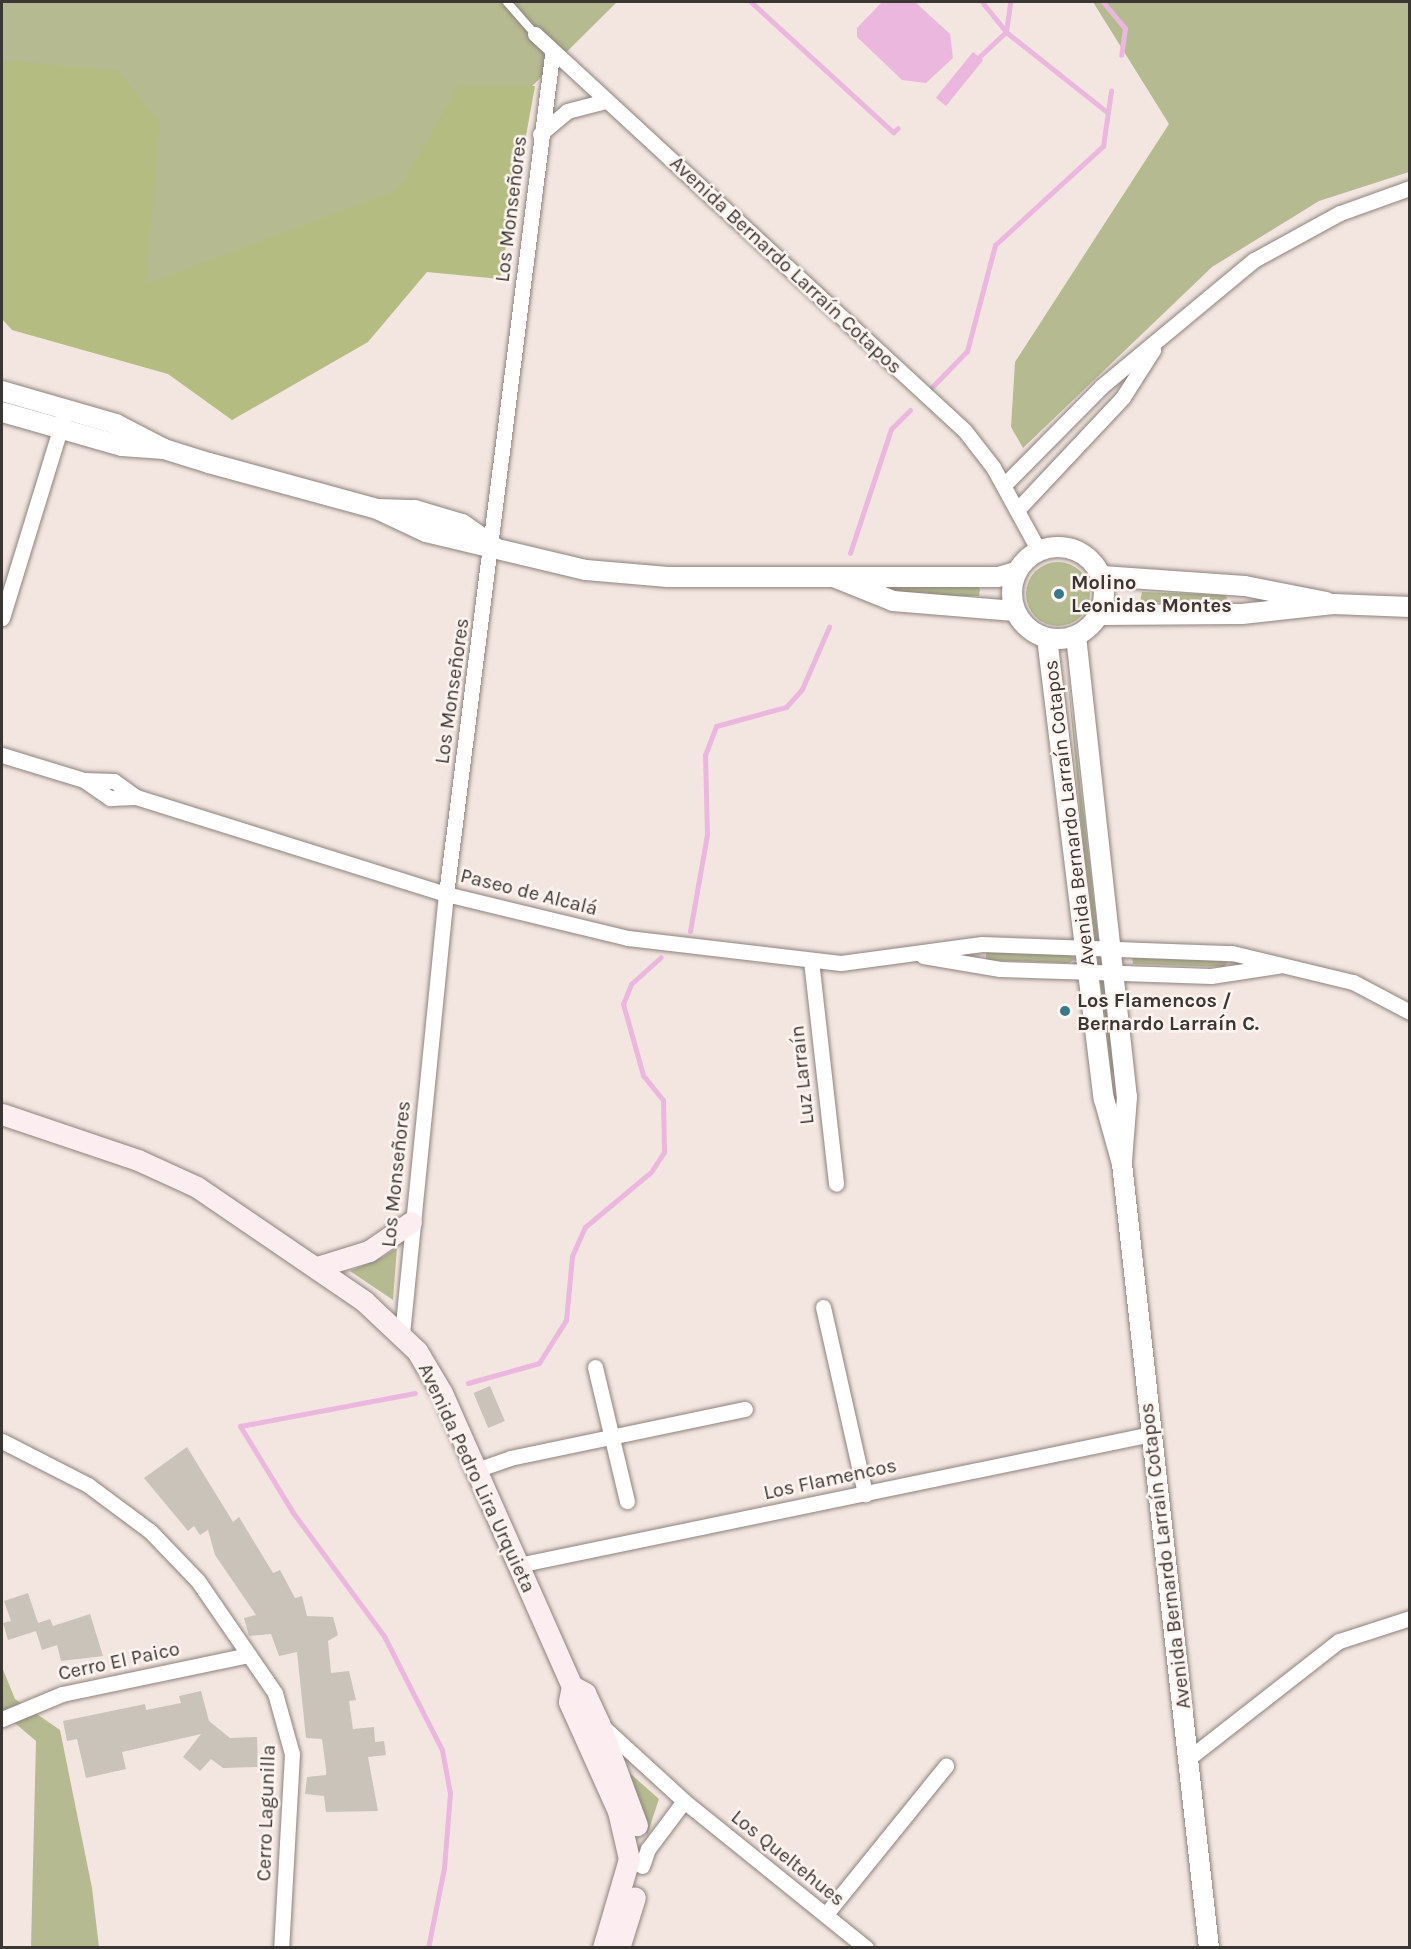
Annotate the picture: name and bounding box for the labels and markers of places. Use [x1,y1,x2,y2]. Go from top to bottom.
place label: Molino Leonidas Montes [1071,570,1232,617]
marker: Molino Leonidas Montes [1052,587,1066,601]
place label: Los Flamencos / Bernardo Larraín C. [1077,988,1259,1035]
marker: Los Flamencos / Bernardo Larraín C. [1058,1004,1072,1018]

